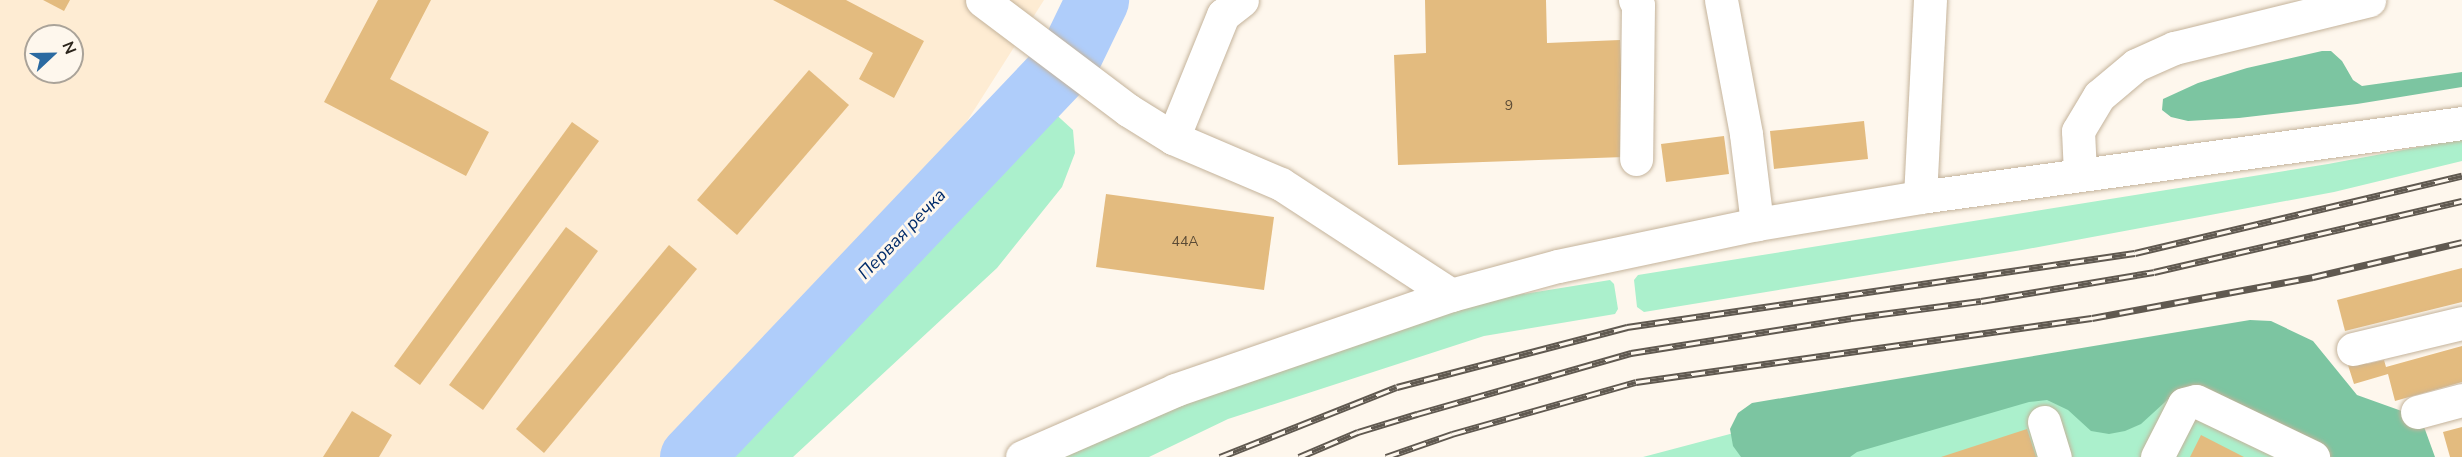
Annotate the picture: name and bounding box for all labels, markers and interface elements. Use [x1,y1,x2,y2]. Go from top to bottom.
north arrow [24,24,84,84]
text: N [56,38,81,58]
house number: 9 [1505,98,1513,114]
water label: Первая речка [853,184,951,284]
house number: 44А [1171,234,1199,250]

